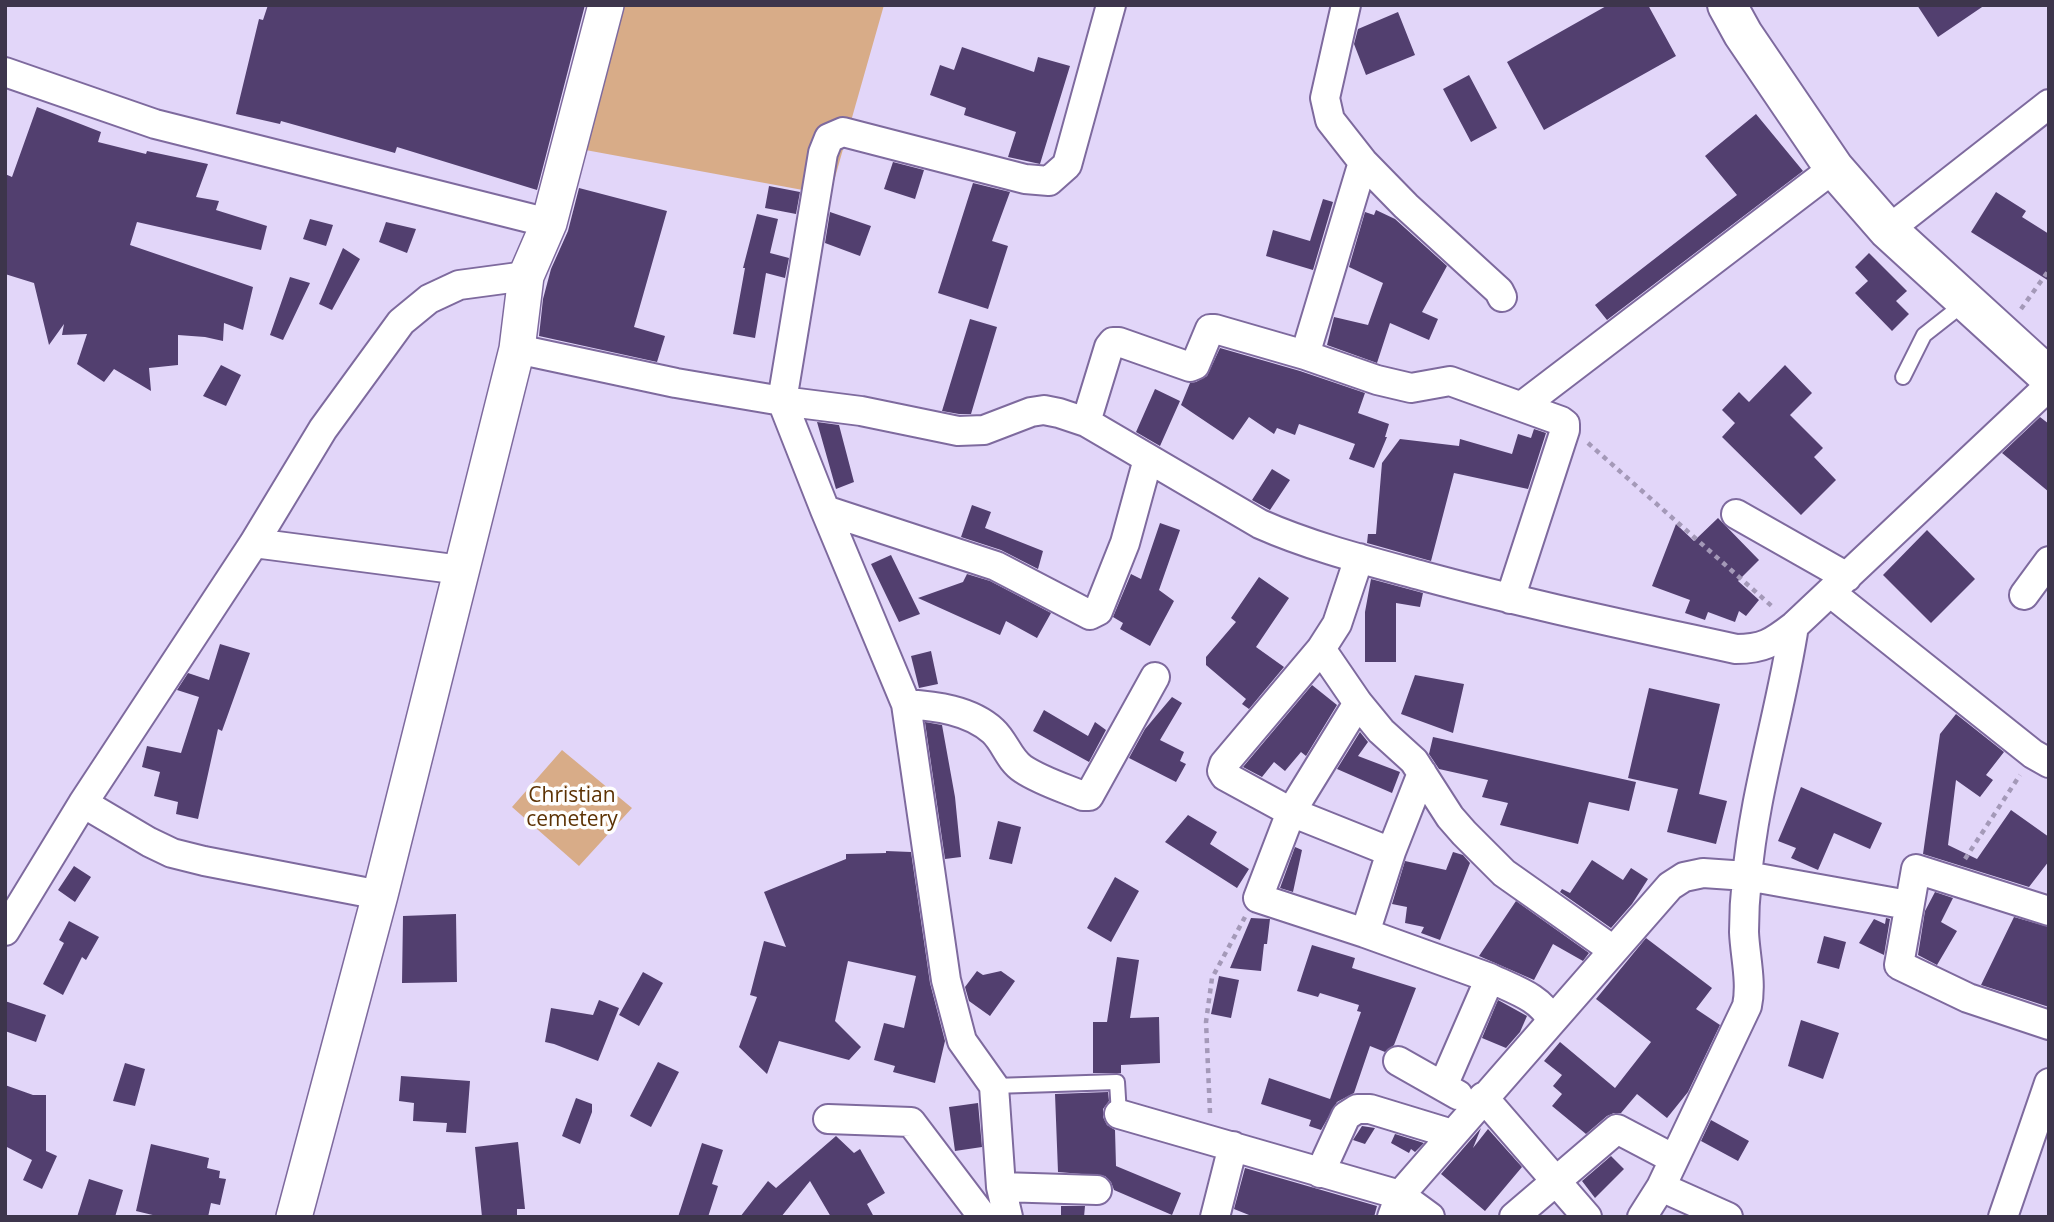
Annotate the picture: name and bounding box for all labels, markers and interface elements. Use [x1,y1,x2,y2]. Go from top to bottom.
park label: Christian cemetery [526,783,618,833]

